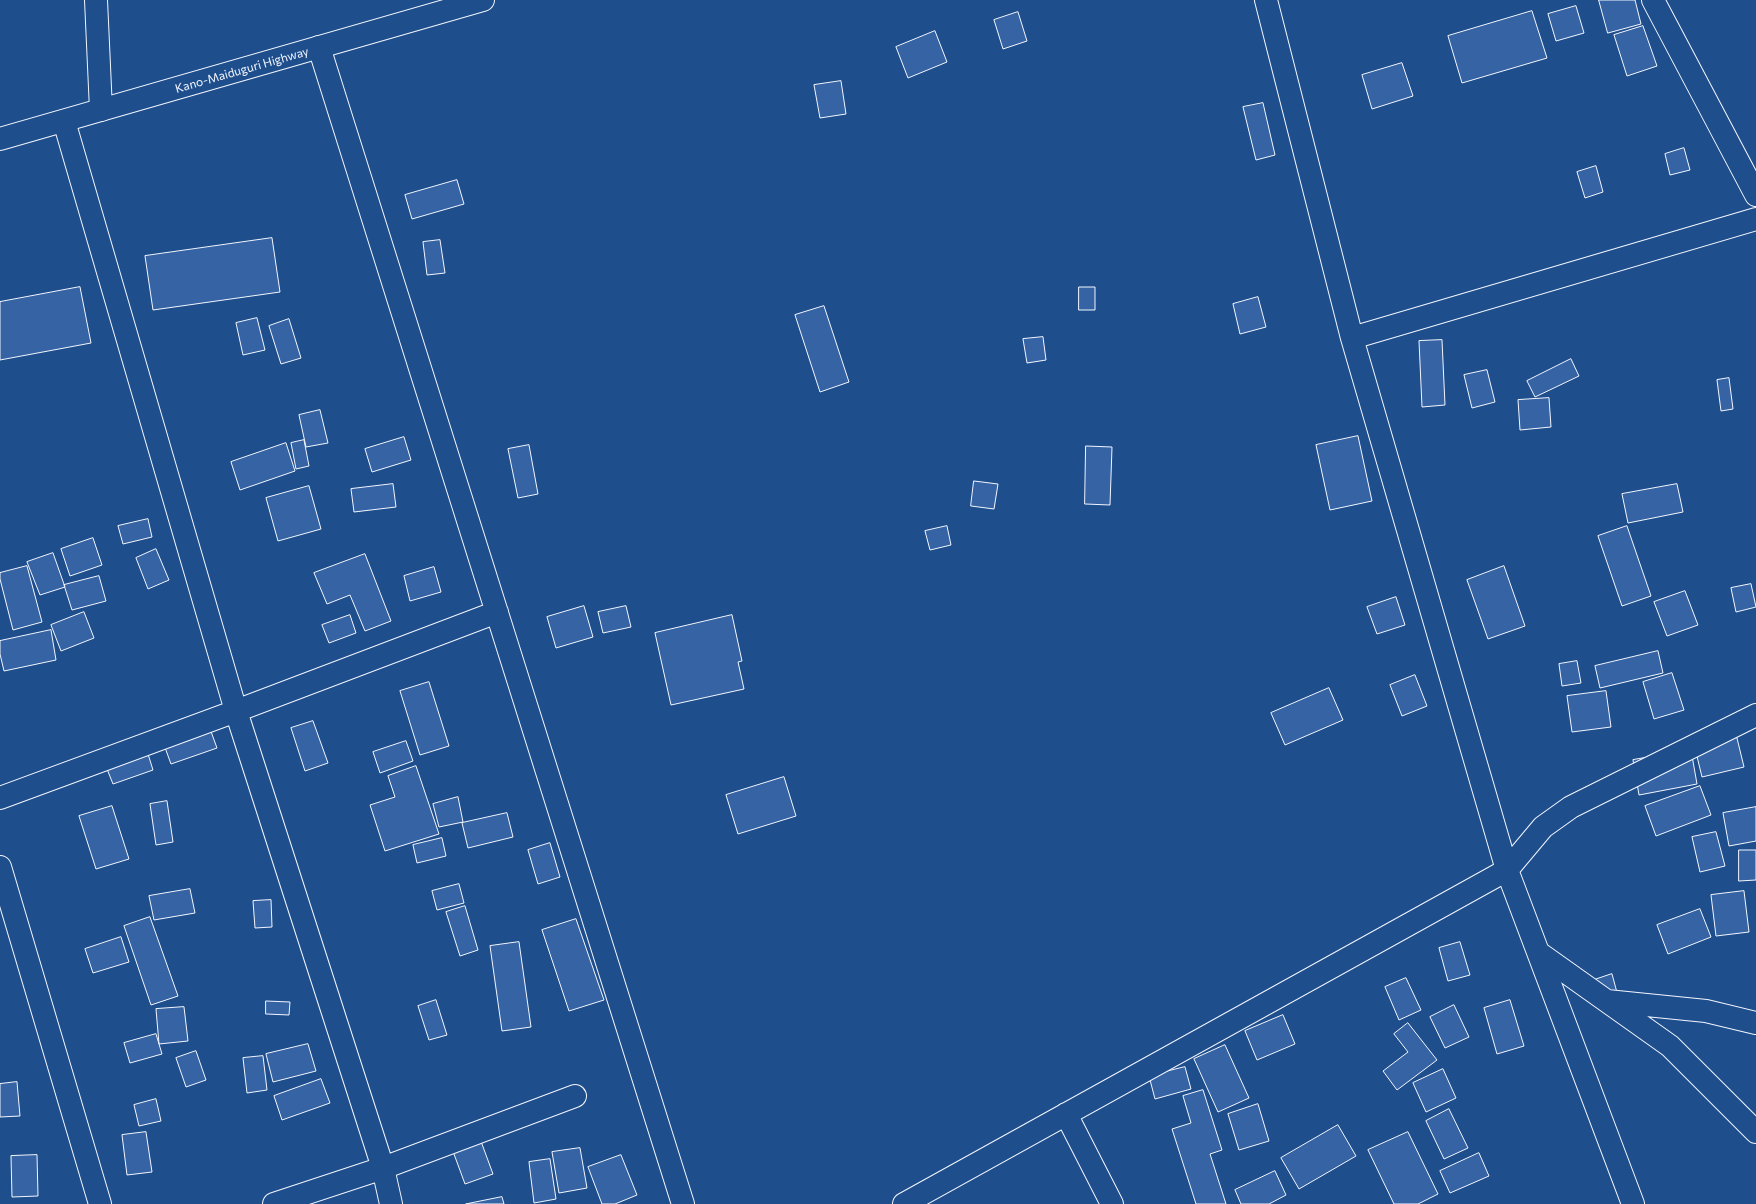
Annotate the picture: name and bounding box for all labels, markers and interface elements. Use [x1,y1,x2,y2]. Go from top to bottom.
street label: Kano-Maiduguri Highway [174,44,310,96]

